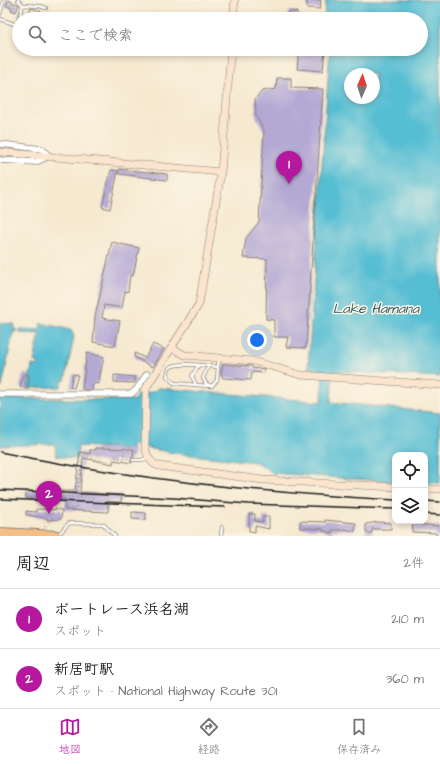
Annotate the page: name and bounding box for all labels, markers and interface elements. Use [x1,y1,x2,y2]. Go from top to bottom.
search box [12,12,428,56]
icon: search [26,23,48,45]
text: ここで検索 [58,25,133,46]
north arrow [344,68,380,104]
pin: 1 [276,151,302,184]
water label: Lake Hamana [333,299,420,319]
your location [247,330,267,350]
map controls [392,452,428,524]
button: locate [392,452,428,488]
pin: 2 [36,481,62,514]
button: layers [392,488,428,524]
text: 周辺 [16,552,50,576]
text: 2件 [404,554,424,572]
text: ボートレース浜名湖 [54,599,189,620]
text: 1 [28,610,30,628]
text: 210 m [391,610,424,628]
text: スポット [54,622,106,640]
text: 新居町駅 [54,659,114,680]
text: 2 [25,670,33,688]
text: 360 m [386,670,424,688]
text: スポット · National Highway Route 301 [54,682,278,700]
tab: 地図 [59,716,81,757]
tab: 経路 [198,716,220,757]
tab: 保存済み [337,716,381,757]

